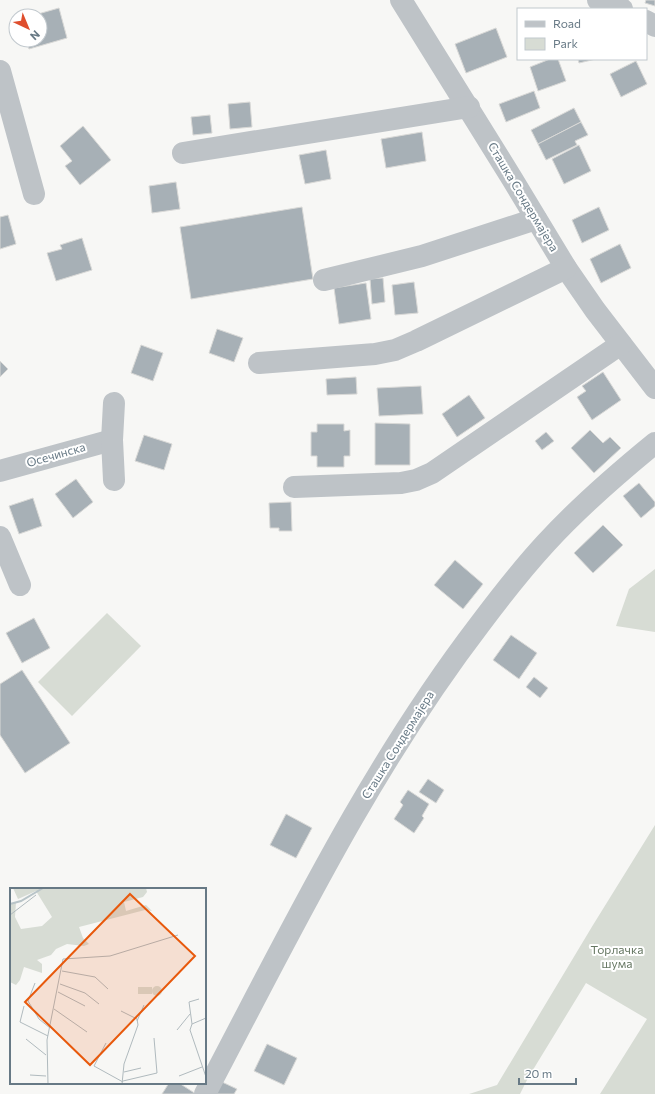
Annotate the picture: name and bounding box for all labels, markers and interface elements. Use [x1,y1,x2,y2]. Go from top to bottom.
north arrow [8,8,48,48]
legend [517,8,647,60]
text: Road [553,16,581,30]
text: N [28,28,43,43]
text: Park [553,36,579,50]
street label: Сташка Сондермајера [486,139,562,254]
street label: Осечинска [25,439,87,469]
street label: Сташка Сондермајера [358,688,436,801]
inset map [10,888,206,1084]
park label: Торлачка шума [590,942,644,970]
scale bar [519,1060,576,1086]
text: 20 m [525,1066,552,1080]

